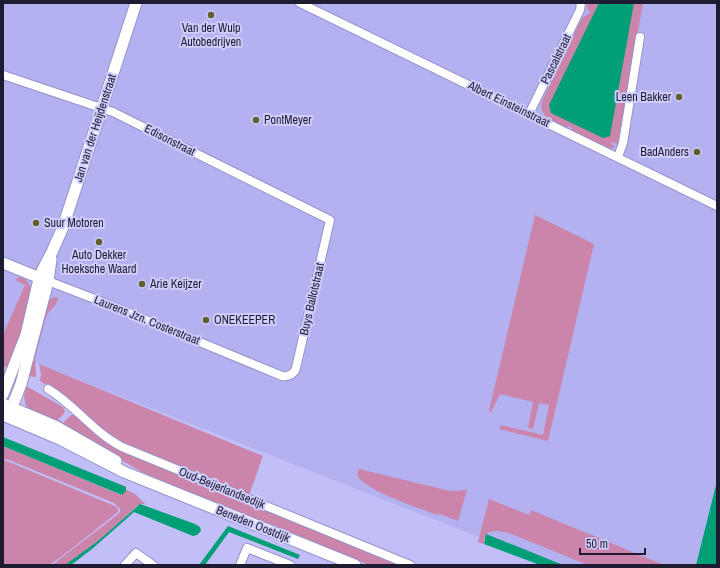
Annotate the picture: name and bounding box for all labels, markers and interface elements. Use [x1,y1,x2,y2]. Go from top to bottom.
marker: Van der Wulp Autobedrijven [206,10,216,20]
place label: Van der Wulp Autobedrijven [180,20,241,50]
street label: Pascalstraat [537,31,575,87]
street label: Jan van der Heijdenstraat [70,72,120,184]
street label: Albert Einsteinstraat [465,77,553,131]
place label: Leen Bakker [616,89,672,105]
marker: Leen Bakker [674,92,684,102]
place label: PontMeyer [264,112,312,128]
marker: PontMeyer [251,115,261,125]
street label: Edisonstraat [142,120,198,160]
place label: BadAnders [640,144,689,160]
marker: BadAnders [692,147,702,157]
place label: Suur Motoren [44,215,104,231]
marker: Suur Motoren [31,218,41,228]
marker: Auto Dekker Hoeksche Waard [94,237,104,247]
place label: Auto Dekker Hoeksche Waard [61,247,137,277]
street label: Buys Ballotstraat [296,261,328,337]
place label: Arie Keijzer [149,276,202,292]
marker: Arie Keijzer [137,279,147,289]
street label: Laurens Jzn. Costerstraat [92,291,202,349]
place label: ONEKEEPER [214,312,275,328]
marker: ONEKEEPER [201,315,211,325]
street label: Oud-Beijerlandsedijk [176,463,268,513]
street label: Beneden Oostdijk [214,502,292,546]
scale bar [580,530,645,556]
text: 50 m [586,536,608,552]

